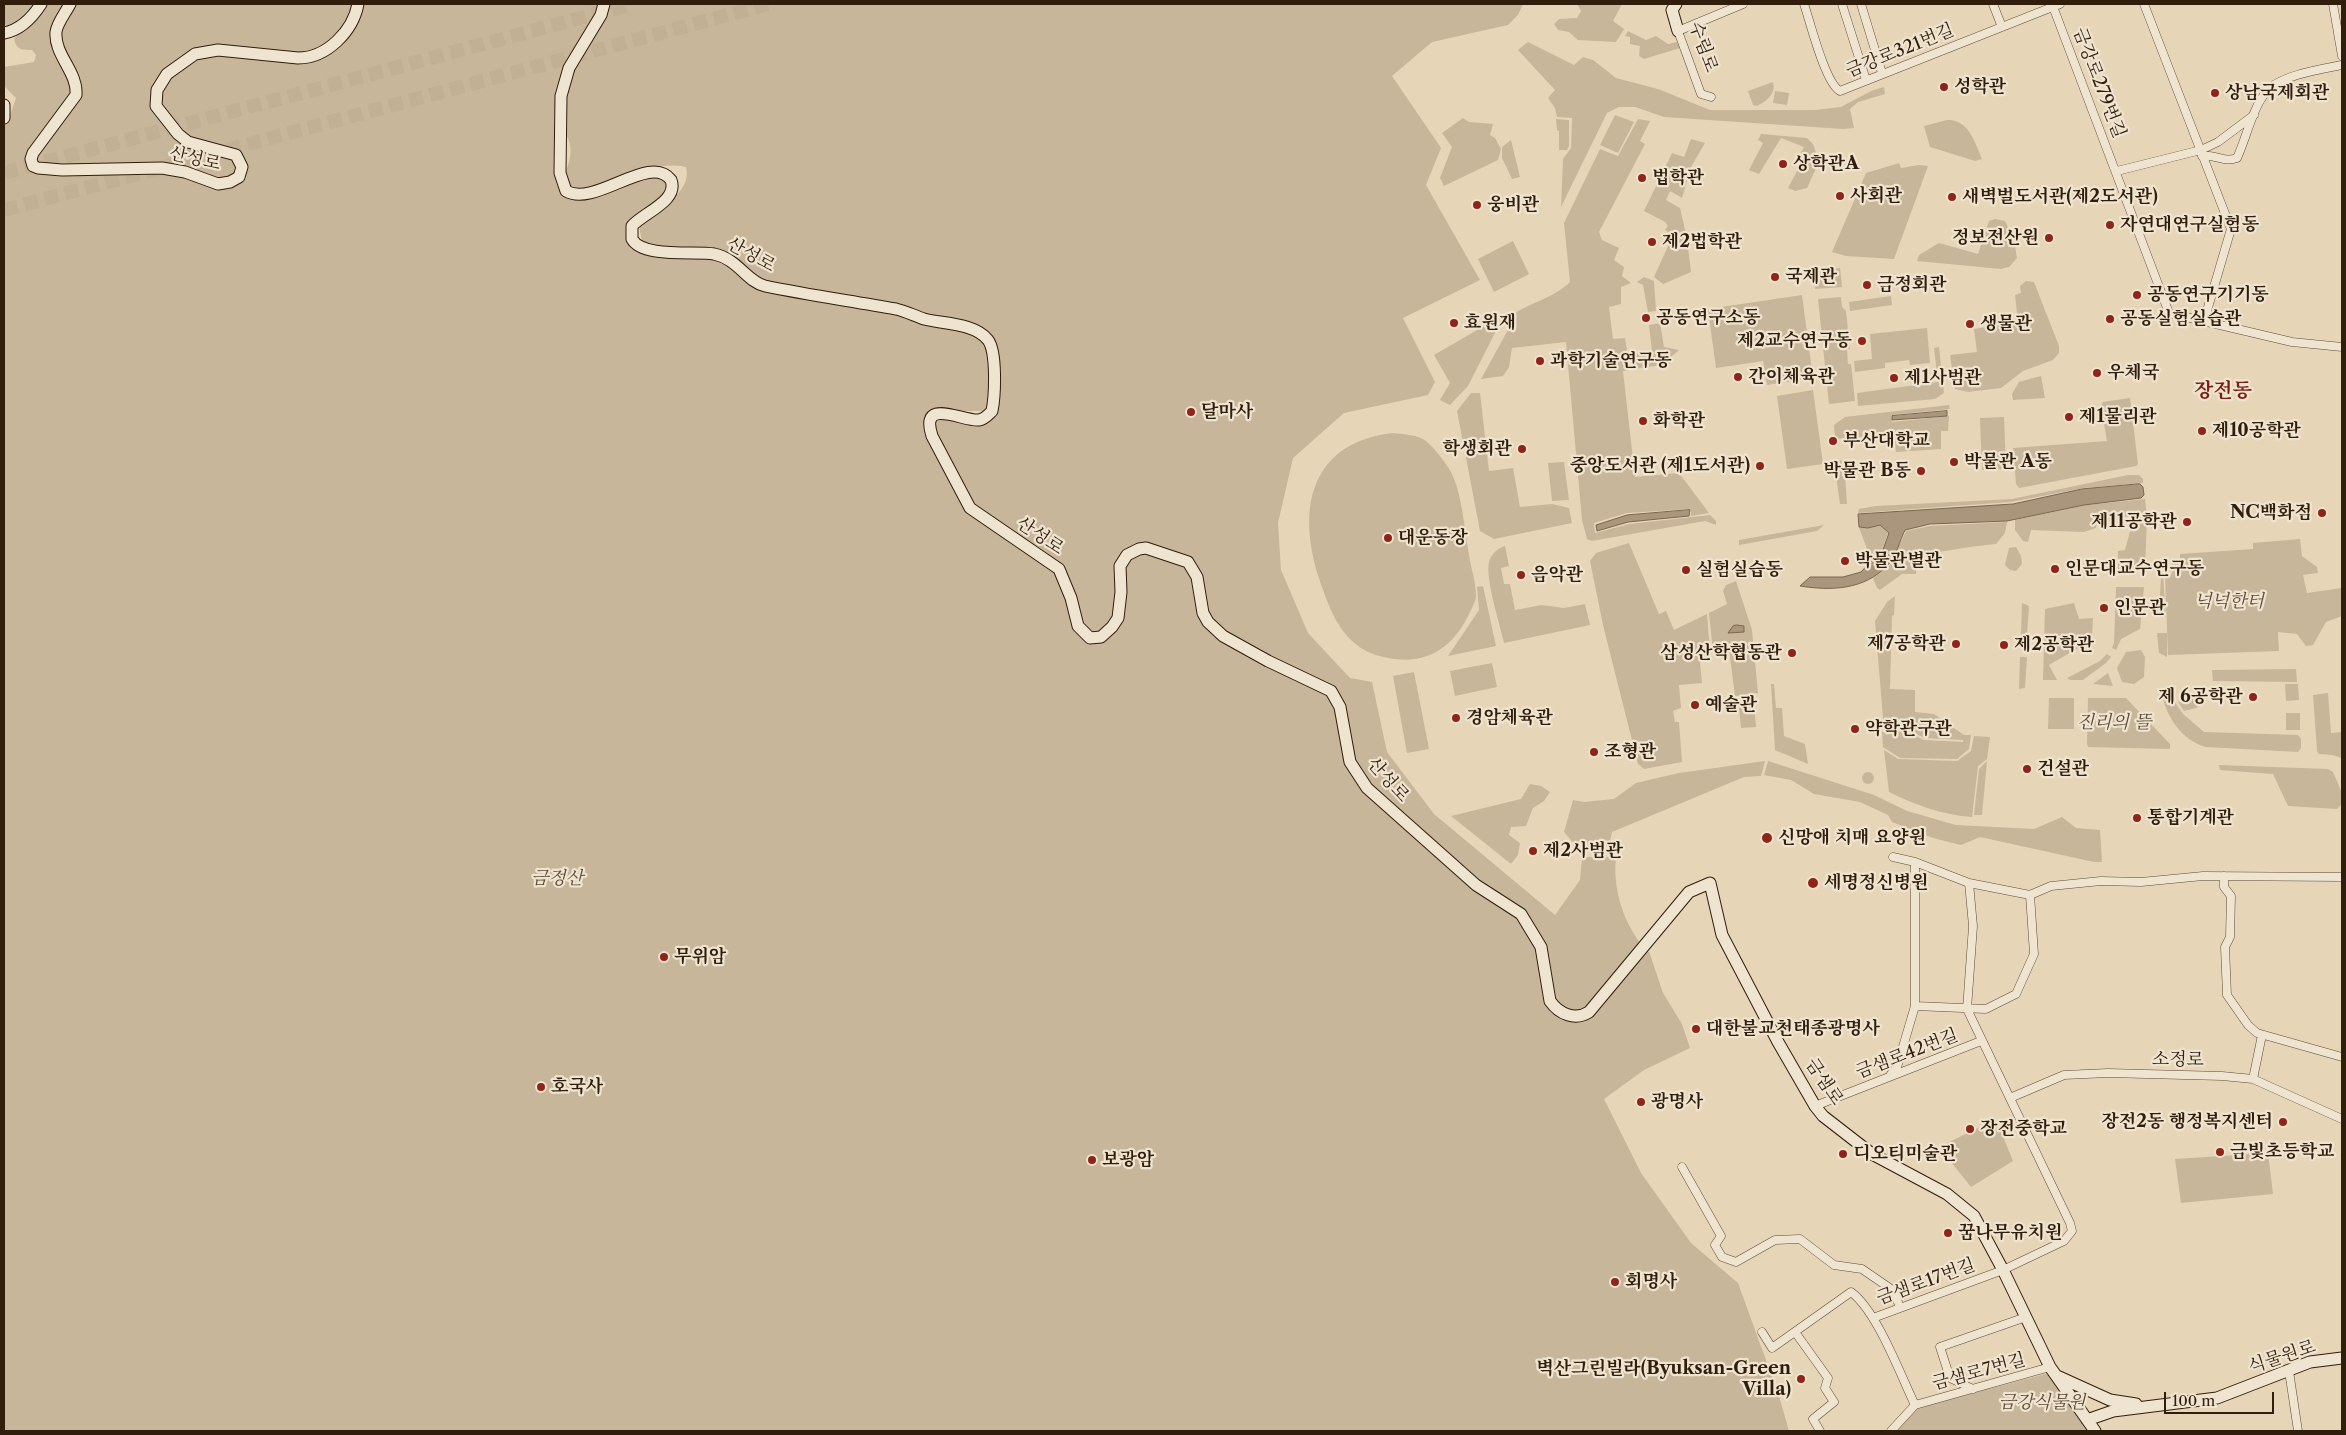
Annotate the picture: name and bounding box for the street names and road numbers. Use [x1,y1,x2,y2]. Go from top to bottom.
street label: 수림로 [1684,19,1722,75]
street label: 금강로321번길 [1843,19,1957,83]
street label: 금강로279번길 [2068,25,2130,141]
street label: 산성로 [167,143,223,175]
street label: 산성로 [723,233,779,277]
street label: 산성로 [1012,512,1068,560]
street label: 산성로 [1363,753,1413,807]
street label: 금샘로42번길 [1853,1025,1961,1083]
street label: 소정로 [2152,1049,2204,1071]
street label: 금샘로 [1800,1054,1848,1110]
street label: 금샘로17번길 [1874,1254,1978,1310]
street label: 식물원로 [2246,1336,2318,1378]
street label: 금샘로7번길 [1930,1349,2028,1395]

